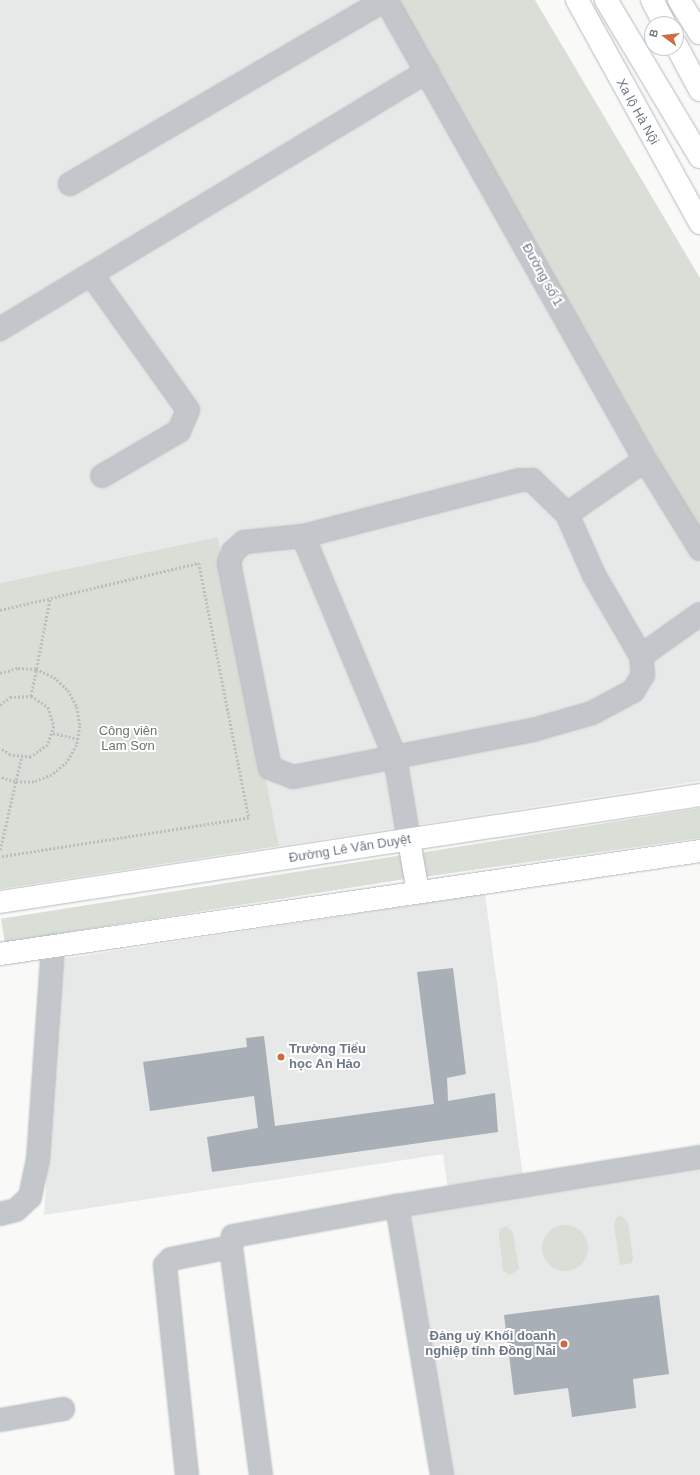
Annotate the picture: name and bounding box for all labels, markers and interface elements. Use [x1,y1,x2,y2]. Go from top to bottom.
north arrow [644,16,684,56]
text: B [647,28,660,39]
street label: Xa lộ Hà Nội [612,76,662,148]
street label: Đường số 1 [518,241,566,309]
park label: Công viên Lam Sơn [99,724,157,755]
street label: Đường Lê Văn Duyệt [288,832,412,866]
place label: Trường Tiểu học An Hảo [289,1042,366,1073]
marker: Trường Tiểu học An Hảo [276,1052,286,1062]
place label: Đảng uỷ Khối doanh nghiệp tỉnh Đồng Nai [425,1329,556,1360]
marker: Đảng uỷ Khối doanh nghiệp tỉnh Đồng Nai [559,1339,569,1349]

